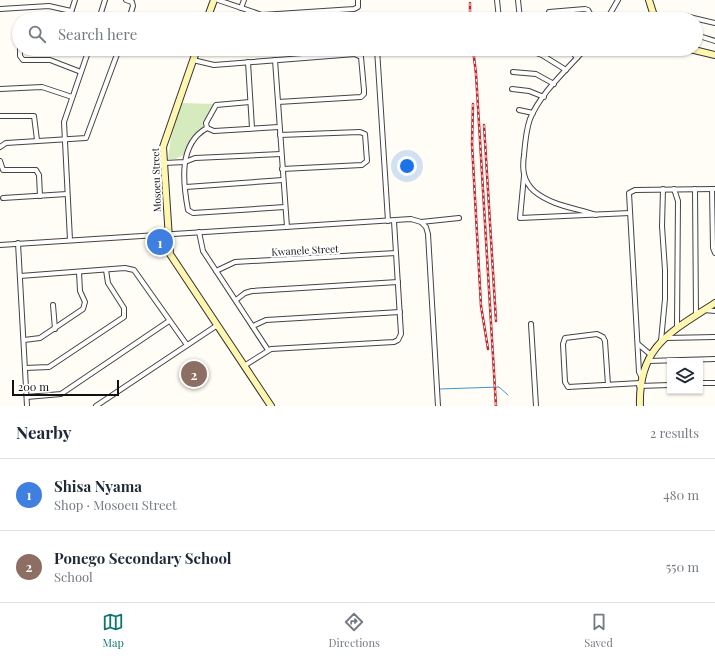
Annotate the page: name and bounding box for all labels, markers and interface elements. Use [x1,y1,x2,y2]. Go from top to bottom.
search box [12,12,703,56]
icon: search [26,23,48,45]
text: Search here [58,24,137,44]
street label: Mosoeu Street [148,147,164,212]
your location [397,156,417,176]
pin: 1 [147,227,173,257]
street label: Kwanele Street [271,241,339,259]
map controls [667,358,703,394]
button: layers [667,358,703,394]
pin: 2 [181,359,207,389]
scale bar [12,378,119,397]
text: 200 m [18,379,49,394]
text: Nearby [16,421,71,443]
text: 2 results [650,424,699,441]
text: Shisa Nyama [54,476,142,496]
text: 1 [27,486,31,503]
text: 480 m [663,486,699,503]
text: Shop · Mosoeu Street [54,496,177,513]
text: Ponego Secondary School [54,548,231,568]
text: 2 [26,558,32,575]
text: 550 m [666,558,699,575]
text: School [54,568,93,585]
tab: Map [102,611,124,650]
tab: Directions [328,611,380,650]
tab: Saved [584,611,613,650]

